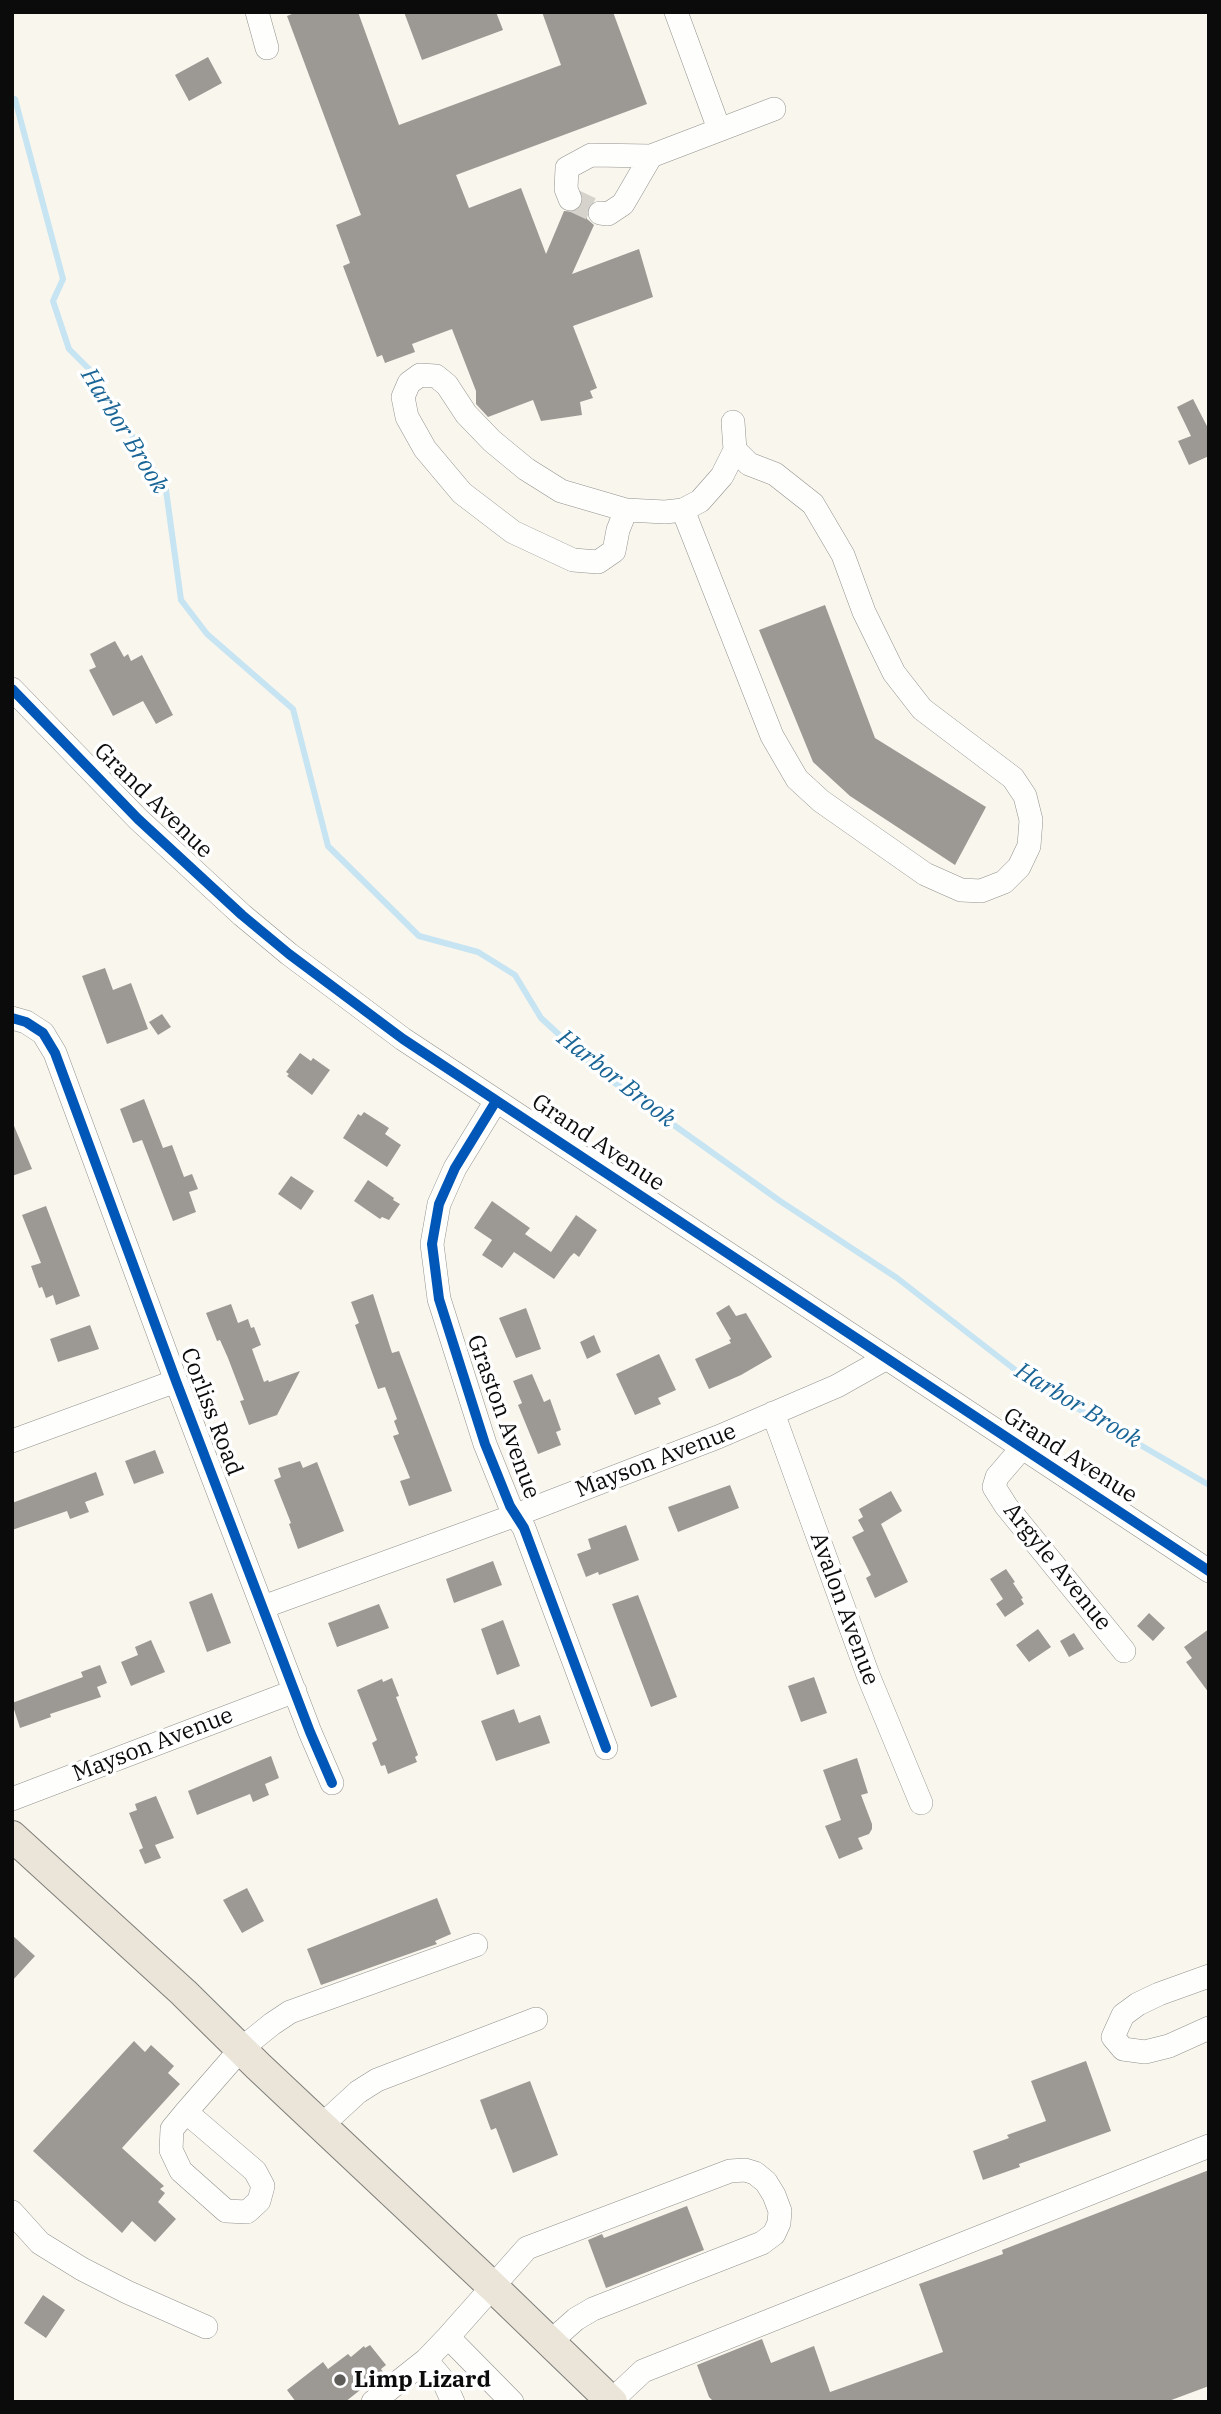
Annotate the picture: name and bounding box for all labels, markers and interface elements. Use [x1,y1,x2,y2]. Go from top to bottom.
water label: Harbor Brook [74,363,174,499]
street label: Grand Avenue [88,738,218,864]
water label: Harbor Brook [551,1024,681,1134]
street label: Grand Avenue [526,1088,670,1198]
street label: Graston Avenue [461,1331,545,1503]
street label: Corliss Road [174,1344,248,1480]
water label: Harbor Brook [1010,1357,1146,1455]
street label: Grand Avenue [998,1402,1142,1510]
street label: Mayson Avenue [572,1418,740,1504]
street label: Argyle Avenue [997,1498,1117,1636]
street label: Avalon Avenue [804,1529,884,1689]
street label: Mayson Avenue [69,1702,237,1788]
place label: Limp Lizard [354,2366,491,2394]
marker: Limp Lizard [332,2372,348,2388]

